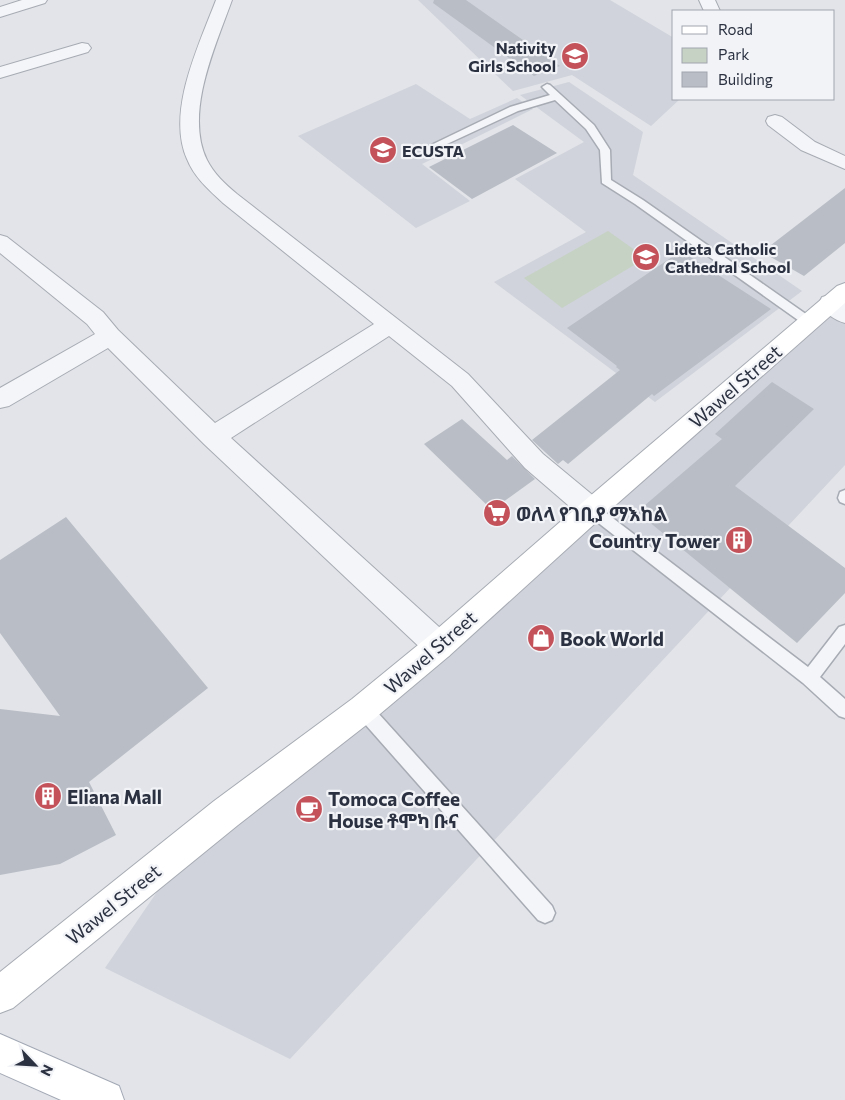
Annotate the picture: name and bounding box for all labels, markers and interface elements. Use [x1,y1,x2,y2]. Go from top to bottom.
legend [672,10,835,100]
text: Road [718,20,753,38]
place label: Nativity Girls School [468,38,556,75]
school or university icon: Nativity Girls School [560,41,590,71]
text: Park [718,45,749,63]
text: Building [718,70,773,88]
school or university icon: ECUSTA [368,135,398,165]
place label: ECUSTA [402,141,464,160]
place label: Lideta Catholic Cathedral School [665,239,791,276]
school or university icon: Lideta Catholic Cathedral School [631,242,661,272]
street label: Wawel Street [684,339,786,432]
supermarket icon: ወለላ የገቢያ ማእከል [482,498,512,528]
place label: ወለላ የገቢያ ማእከል [516,502,668,525]
building icon: Country Tower [724,525,754,555]
place label: Country Tower [589,529,720,552]
street label: Wawel Street [379,605,481,698]
shop icon: Book World [526,623,556,653]
place label: Book World [560,627,664,650]
building icon: Eliana Mall [33,781,63,811]
place label: Eliana Mall [67,785,162,808]
place label: Tomoca Coffee House ቶሞካ ቡና [328,787,460,832]
cafe icon: Tomoca Coffee House ቶሞካ ቡና [294,794,324,824]
street label: Wawel Street [61,859,165,949]
north arrow [10,1040,60,1090]
text: N [37,1062,57,1079]

